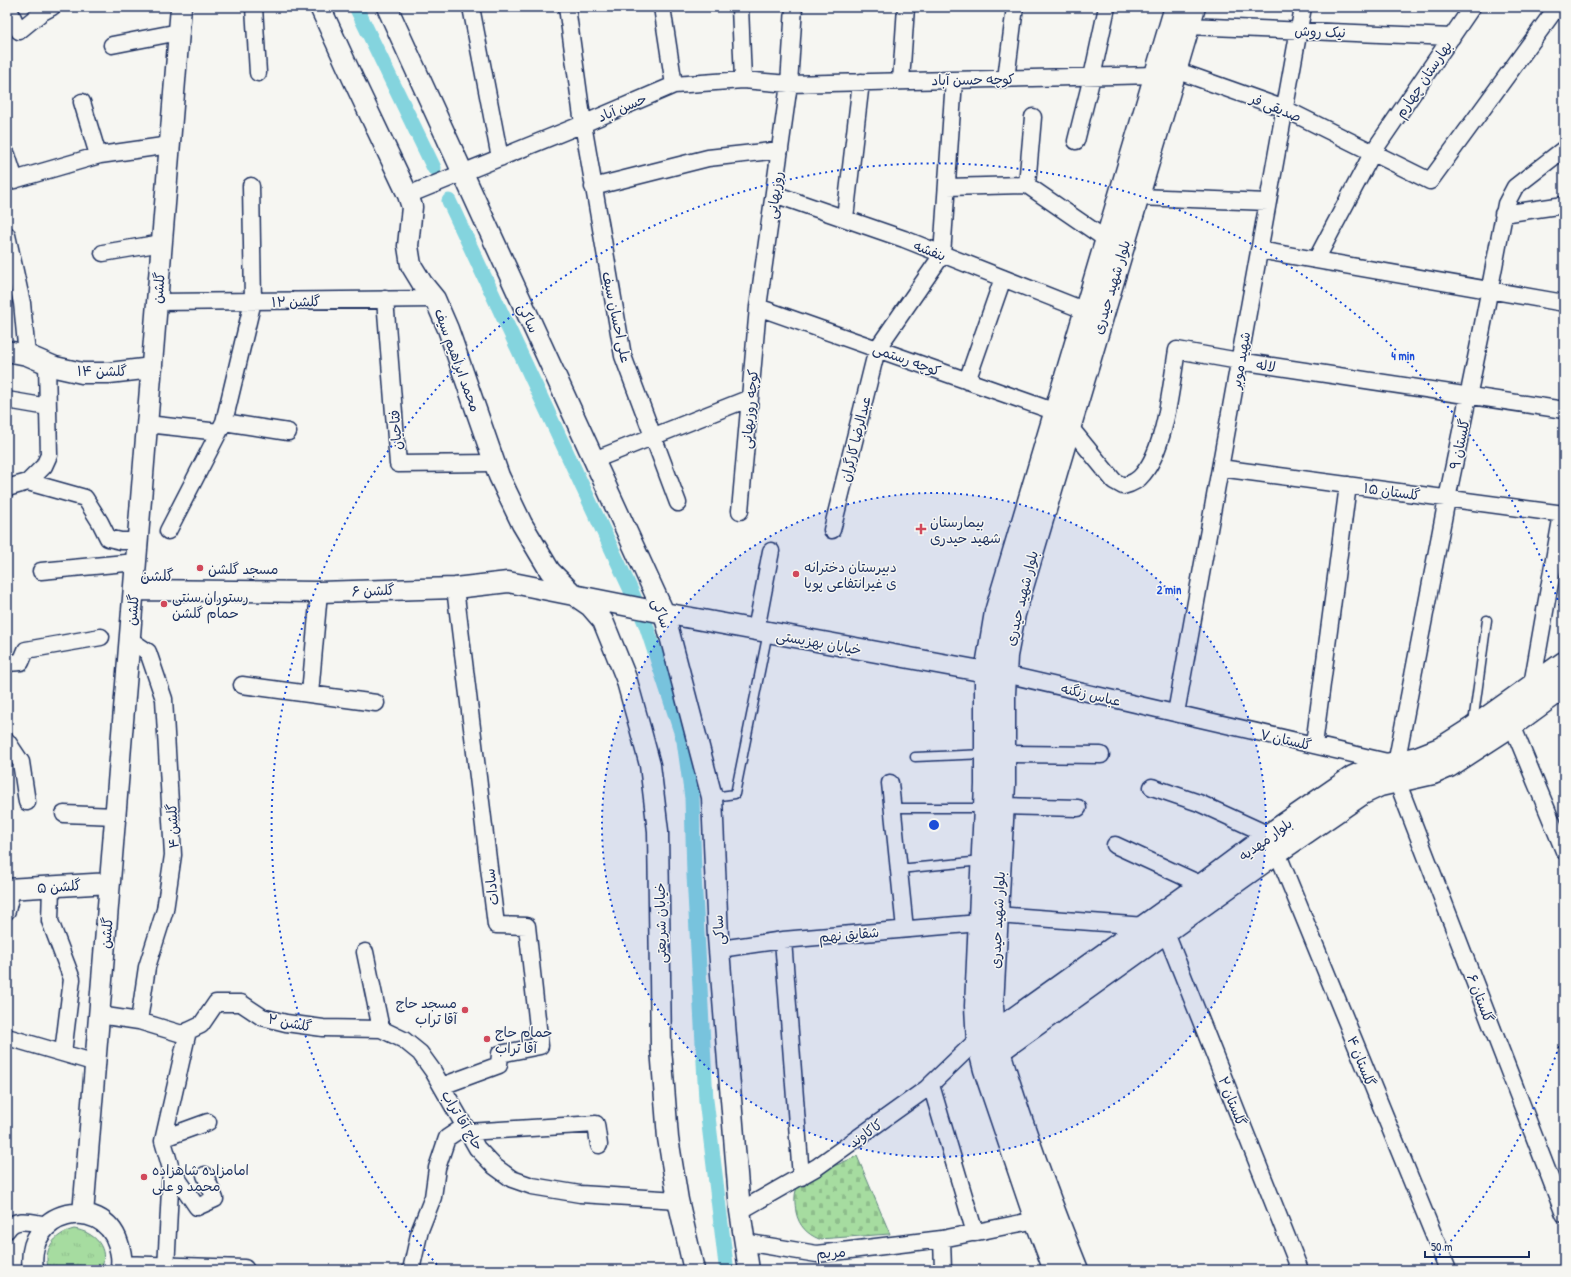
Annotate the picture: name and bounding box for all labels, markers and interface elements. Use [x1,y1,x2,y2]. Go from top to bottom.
street label: نیک روش [1294,21,1346,41]
street label: بهارستان چهارم [1390,37,1457,122]
street label: کوچه حسن آباد [931,69,1015,90]
street label: حسن آباد [594,88,650,126]
street label: صدیقی فر [1247,88,1305,126]
street label: روزبهانی [761,170,787,220]
street label: بنفشه [911,235,949,265]
street label: بلوار شهید حیدری [1088,238,1134,336]
street label: علی احسان سیف [598,270,636,364]
street label: گلشن [147,272,169,304]
street label: گلشن ۱۲ [271,291,321,311]
street label: ساکی [514,300,544,336]
street label: محمد ابراهیم سیف [429,306,486,415]
street label: شهید موبر [1225,330,1254,391]
street label: کوچه رستمی [870,338,943,381]
text: 4 min [1391,347,1415,364]
street label: لاله [1255,354,1277,376]
street label: گلشن ۱۴ [77,361,127,380]
street label: کوچه روزبهانی [736,368,763,450]
street label: عبدالرضا کارگران [835,394,875,484]
street label: فتاحیان [384,409,406,451]
street label: گلستان ۹ [1444,417,1474,471]
street label: گلستان ۱۵ [1362,478,1422,504]
place label: بیمارستان شهید حیدری [930,512,1001,547]
marker: بیمارستان شهید حیدری [915,523,927,535]
street label: بلوار شهید حیدری [1000,548,1042,648]
place label: دبیرستان دخترانه ی غیرانتفاعی پویا [804,557,897,593]
place label: مسجد گلشن [208,559,278,578]
marker: مسجد گلشن [195,563,205,573]
district label: گلشن [140,565,174,586]
marker: دبیرستان دخترانه ی غیرانتفاعی پویا [791,569,801,579]
street label: گلشن ۶ [351,580,395,600]
text: 2 min [1157,581,1182,598]
place label: رستوران سنتی حمام گلشن [172,587,249,624]
street label: گلشن [121,594,143,626]
street label: ساکی [648,595,676,631]
marker: رستوران سنتی حمام گلشن [159,599,169,609]
street label: خیابان بهزیستی [775,625,863,659]
street label: عباس زنگنه [1059,678,1123,710]
street label: گلستان ۷ [1258,724,1314,754]
street label: گلشن ۴ [161,803,183,849]
street label: بلوار مهدیه [1234,813,1296,865]
centre of rings [927,818,941,832]
street label: سادات [479,867,503,907]
street label: بلوار شهید حیدری [985,871,1009,969]
street label: گلشن ۵ [36,875,82,897]
street label: خیابان شریعتی [650,882,670,964]
street label: ساکی [707,914,729,946]
street label: گلشن [95,917,117,949]
street label: شقایق نهم [818,922,880,948]
street label: گلستان ۶ [1463,971,1499,1025]
place label: مسجد حاج آقا تراب [396,993,458,1028]
marker: مسجد حاج آقا تراب [460,1005,470,1015]
street label: گلشن ۲ [267,1008,313,1036]
place label: حمام حاج آقا تراب [495,1022,552,1057]
street label: گلستان ۴ [1343,1033,1381,1089]
marker: حمام حاج آقا تراب [482,1034,492,1044]
street label: گلستان ۲ [1214,1073,1252,1129]
street label: حاج آقا تراب [437,1086,488,1154]
street label: کاکاوند [844,1114,886,1152]
place label: امامزاده شاهزاده محمد و علی [152,1160,249,1195]
marker: امامزاده شاهزاده محمد و علی [139,1172,149,1182]
scale bar [1425,1233,1529,1259]
text: 50 m [1431,1238,1452,1255]
street label: مریم [816,1241,847,1265]

